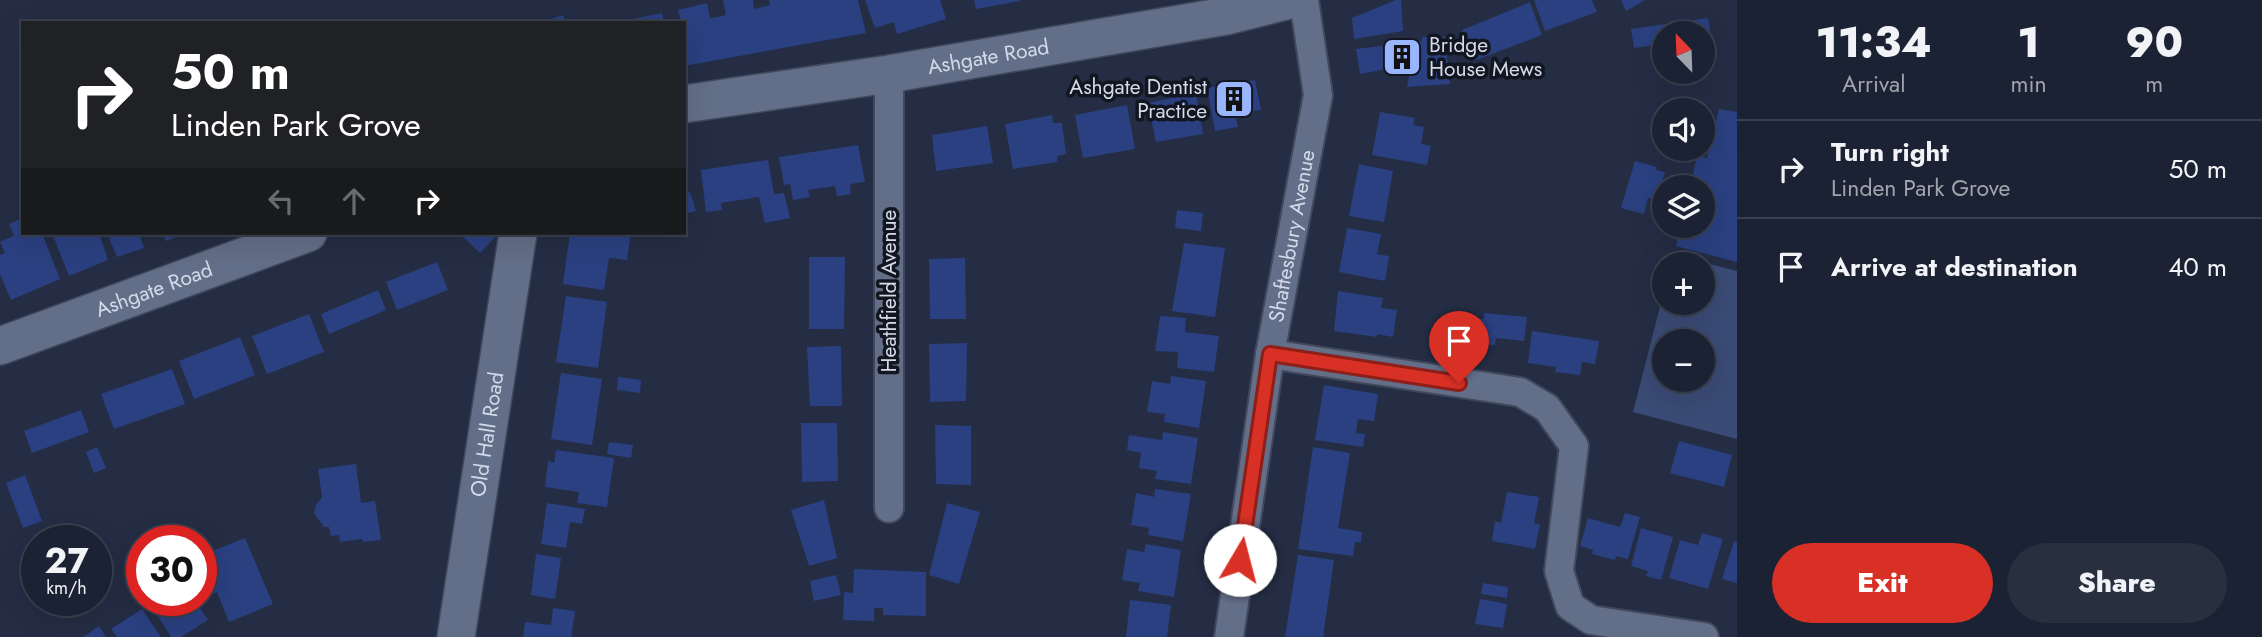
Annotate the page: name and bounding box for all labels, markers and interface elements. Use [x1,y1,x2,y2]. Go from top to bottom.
text: 11:34 [1816,12,1932,73]
text: 1 [2017,12,2040,73]
text: 90 [2125,12,2183,73]
north arrow [1652,21,1715,84]
map controls [1652,21,1715,392]
place label: Bridge House Mews [1429,30,1542,84]
street label: Ashgate Road [925,32,1052,82]
building icon: Bridge House Mews [1381,36,1423,78]
text: 50 m [171,37,290,107]
icon: right [56,49,147,140]
text: Arrival [1842,67,1905,101]
text: min [2010,67,2046,101]
text: m [2145,67,2163,101]
place label: Ashgate Dentist Practice [1069,72,1207,126]
building icon: Ashgate Dentist Practice [1213,78,1255,120]
button: sound [1652,98,1715,161]
text: Linden Park Grove [171,102,421,148]
text: Turn right [1831,133,1949,171]
street label: Shaftesbury Avenue [1261,147,1323,325]
icon: right [1772,150,1810,188]
text: 50 m [2169,150,2227,188]
text: Linden Park Grove [1831,171,2010,205]
button: layers [1652,175,1715,238]
icon: left [262,182,300,220]
icon: ahead [335,182,373,220]
icon: right [408,182,446,220]
street label: Heathfield Avenue [874,209,904,372]
icon: arrive [1772,248,1810,286]
text: Arrive at destination [1831,248,2078,286]
text: 40 m [2168,248,2227,286]
button: + [1652,252,1715,315]
street label: Ashgate Road [91,254,217,325]
pin [1429,311,1489,383]
icon: arrive [1440,322,1478,360]
button: − [1652,329,1715,392]
street label: Old Hall Road [463,370,511,499]
position arrow [1203,523,1277,597]
speed limit sign: 30 [126,525,217,616]
text: 27 [44,536,89,586]
button: Exit [1772,543,1993,623]
button: Share [2007,543,2227,623]
text: km/h [46,575,87,601]

